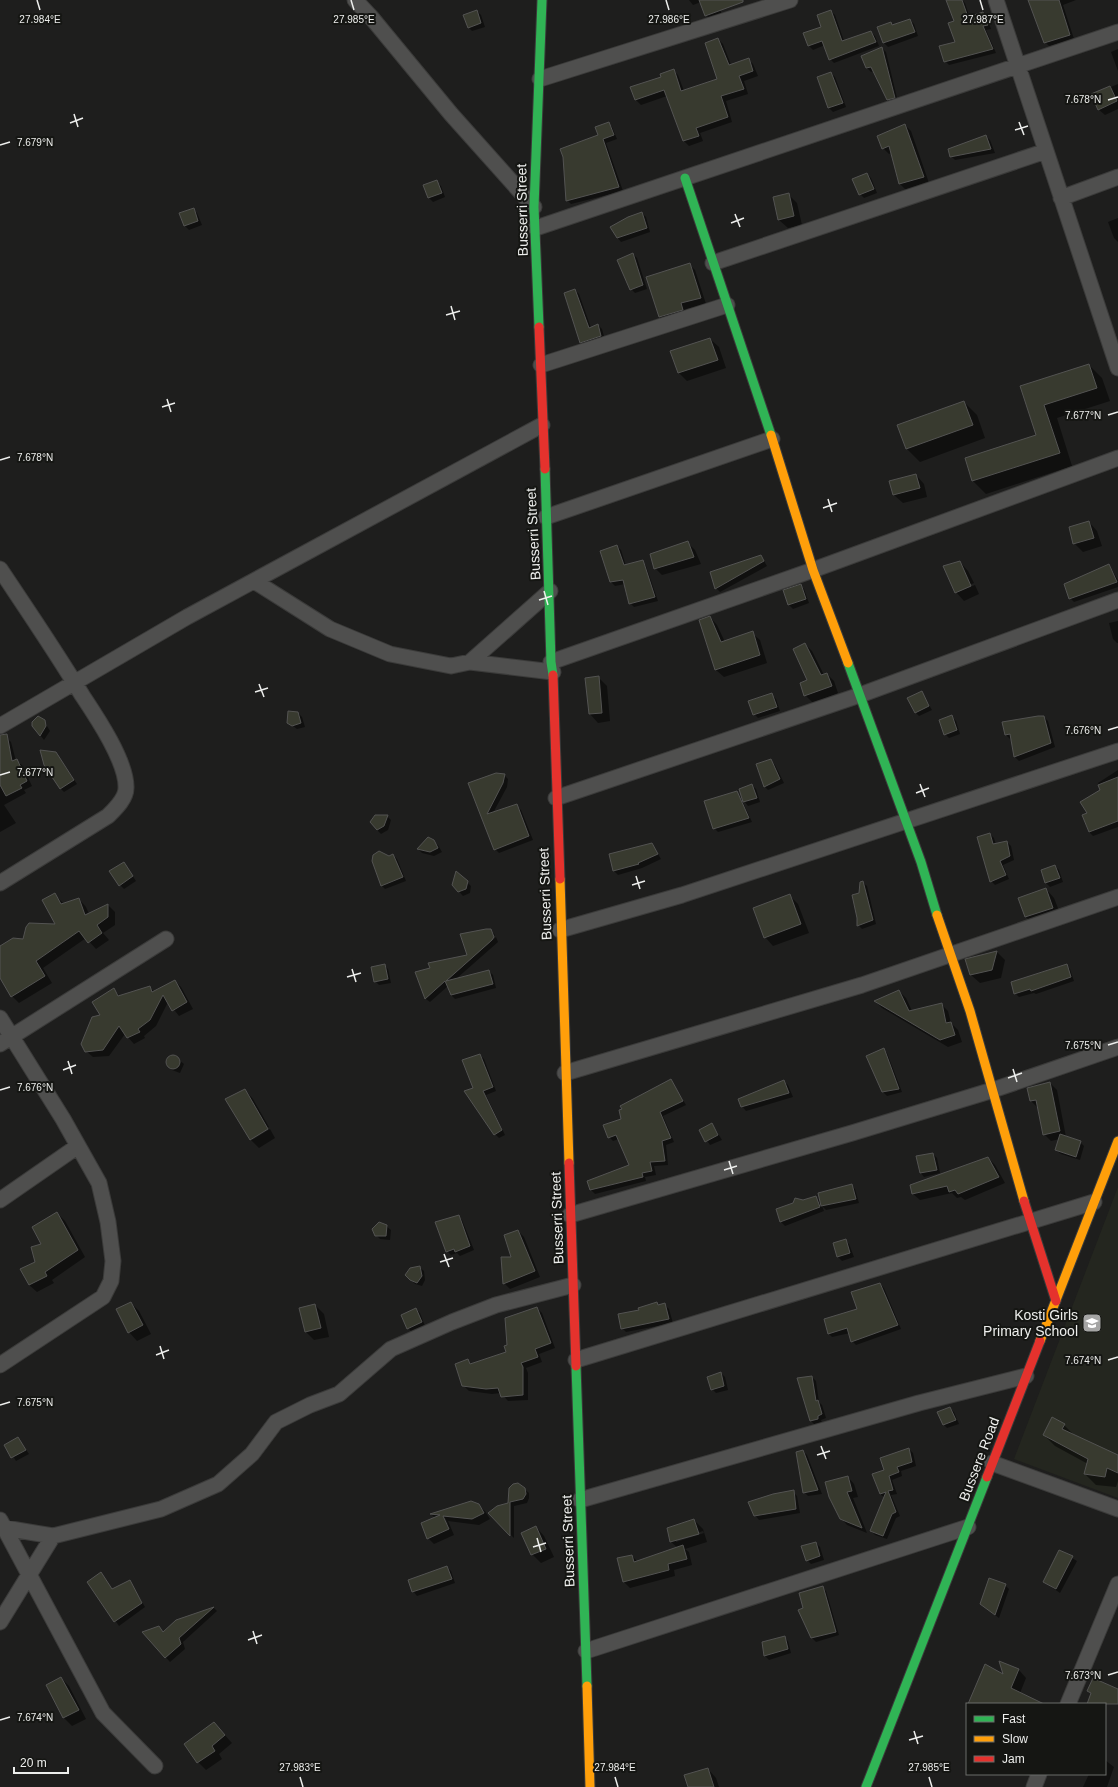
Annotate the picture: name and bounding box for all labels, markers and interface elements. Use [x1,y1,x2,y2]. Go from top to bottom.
text: 27.984°E [19,14,61,25]
text: 27.985°E [333,14,375,25]
text: 27.986°E [648,14,690,25]
text: 27.987°E [962,14,1004,25]
text: 7.678°N [1065,94,1101,105]
text: 7.679°N [17,137,53,148]
street label: Busserri Street [513,163,531,256]
text: 7.677°N [1065,410,1101,421]
text: 7.678°N [17,452,53,463]
street label: Busserri Street [523,487,543,581]
text: 7.676°N [1065,725,1101,736]
text: 7.677°N [17,767,53,778]
street label: Busserri Street [535,847,555,941]
text: 7.675°N [1065,1040,1101,1051]
text: 7.676°N [17,1082,53,1093]
street label: Busserri Street [547,1171,567,1265]
place label: Kosti Girls Primary School [983,1307,1078,1339]
school or university icon: Kosti Girls Primary School [1081,1312,1103,1334]
text: 7.674°N [1065,1355,1101,1366]
text: 7.675°N [17,1397,53,1408]
street label: Bussere Road [956,1415,1002,1503]
street label: Busserri Street [558,1494,578,1588]
text: 7.673°N [1065,1670,1101,1681]
legend [966,1703,1106,1775]
text: 7.674°N [17,1712,53,1723]
text: Fast [1002,1712,1026,1726]
text: Slow [1002,1732,1028,1746]
scale bar [14,1749,68,1775]
text: Jam [1002,1752,1025,1766]
text: 20 m [20,1756,47,1770]
text: 27.983°E [279,1762,321,1773]
text: 27.984°E [594,1762,636,1773]
text: 27.985°E [908,1762,950,1773]

